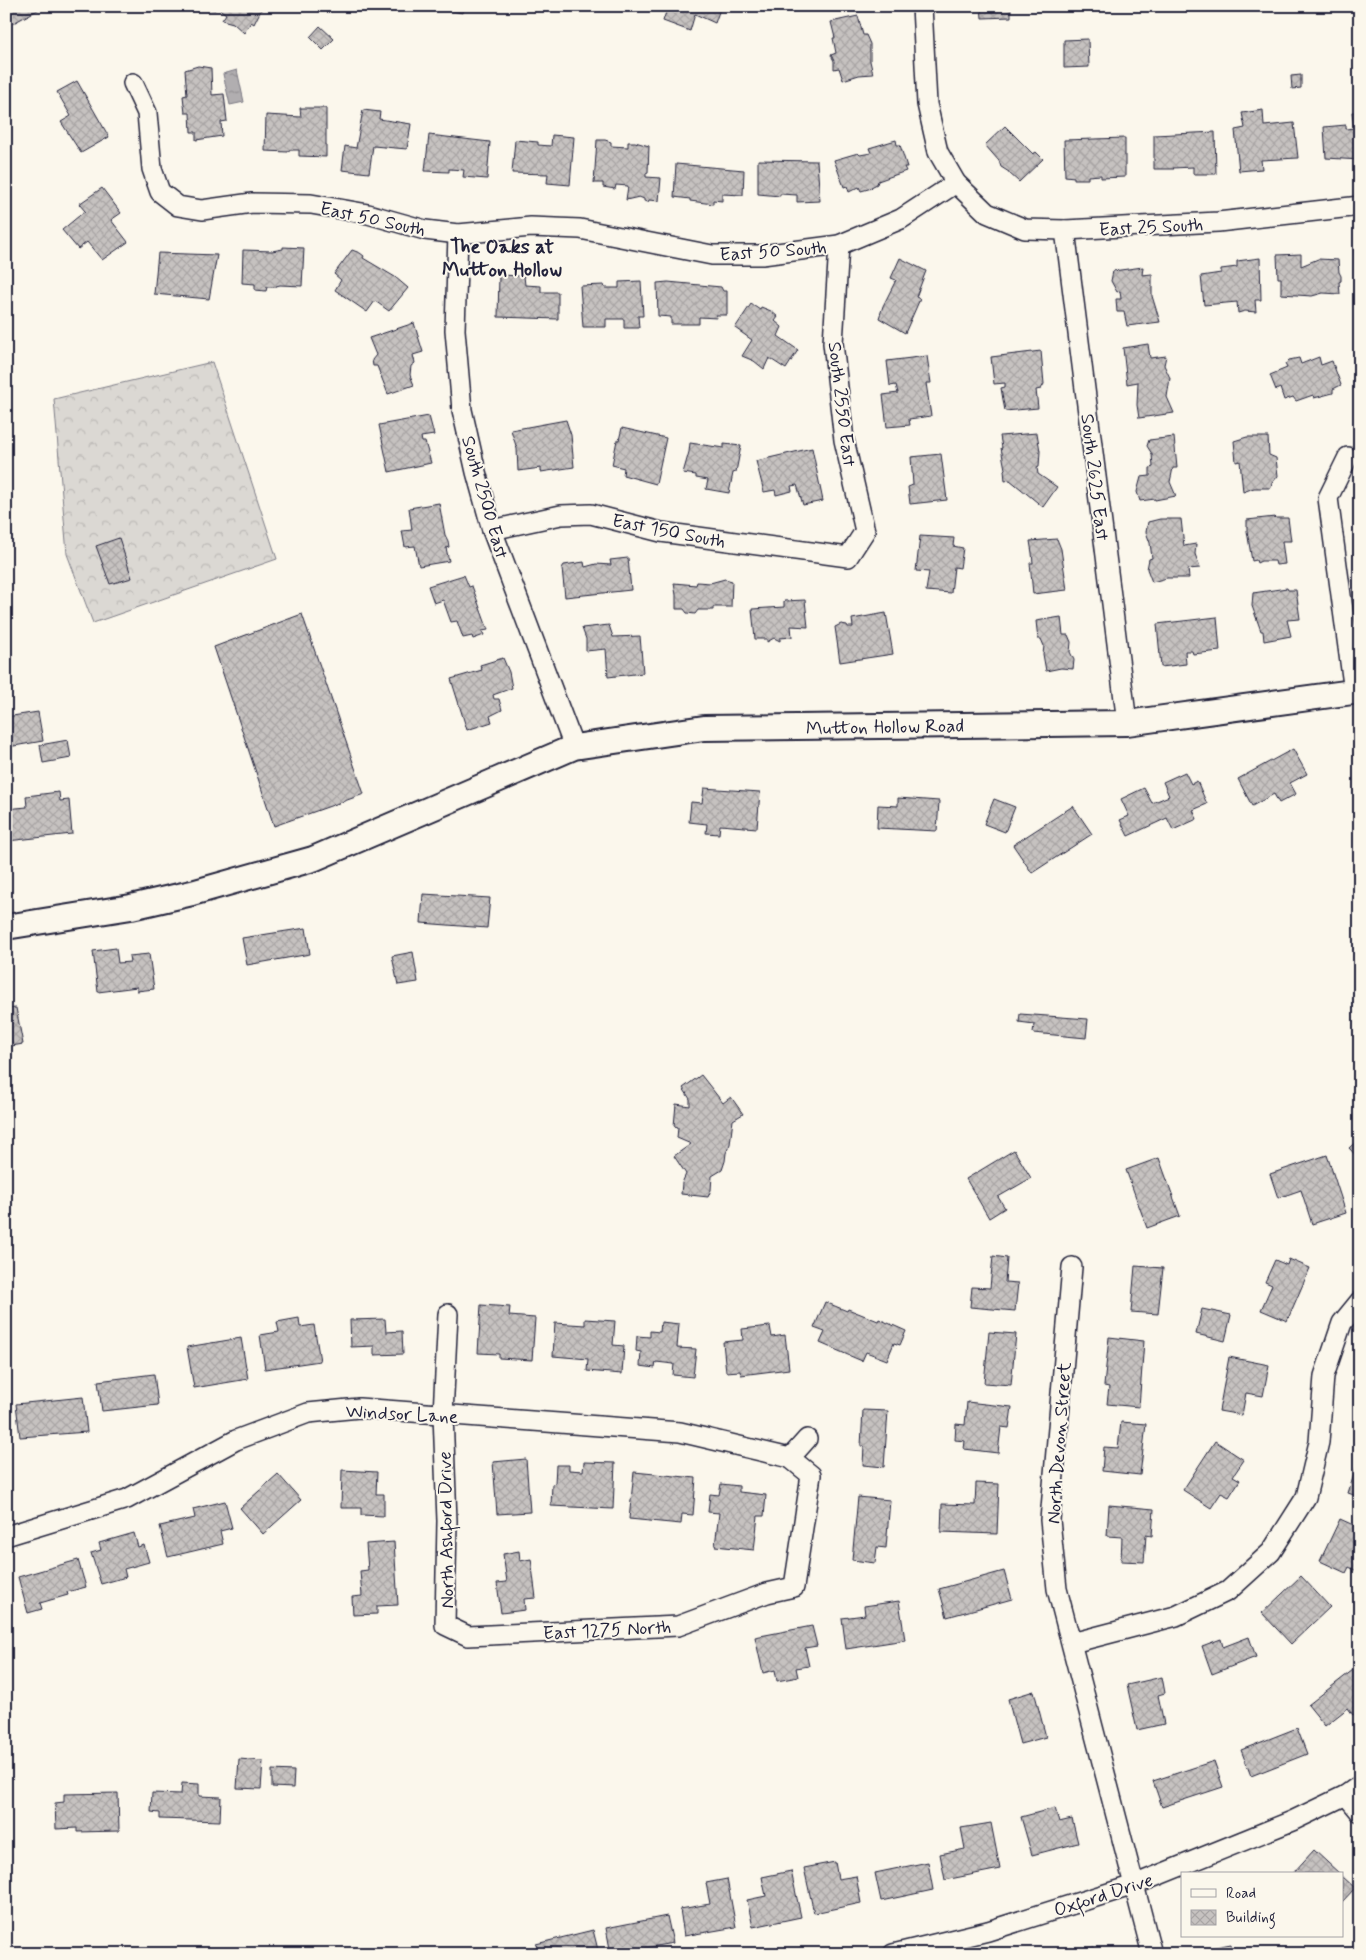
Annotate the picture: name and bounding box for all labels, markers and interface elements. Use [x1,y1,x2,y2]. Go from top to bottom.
street label: East 50 South [318,196,428,243]
street label: East 25 South [1098,212,1204,243]
district label: The Oaks at Mutton Hollow [442,234,562,284]
street label: East 50 South [719,235,828,268]
street label: South 2550 East [821,340,862,468]
street label: South 2625 East [1074,412,1115,542]
street label: South 2500 East [455,433,514,562]
street label: East 150 South [610,508,728,555]
street label: Mutton Hollow Road [806,714,964,741]
street label: North Devon Street [1041,1361,1078,1525]
street label: Windsor Lane [345,1399,459,1430]
street label: North Ashford Drive [433,1451,463,1609]
street label: East 1275 North [542,1615,672,1646]
street label: Oxford Drive [1051,1868,1157,1926]
legend [1181,1872,1344,1938]
text: Road [1226,1884,1256,1904]
text: Building [1226,1908,1276,1929]

